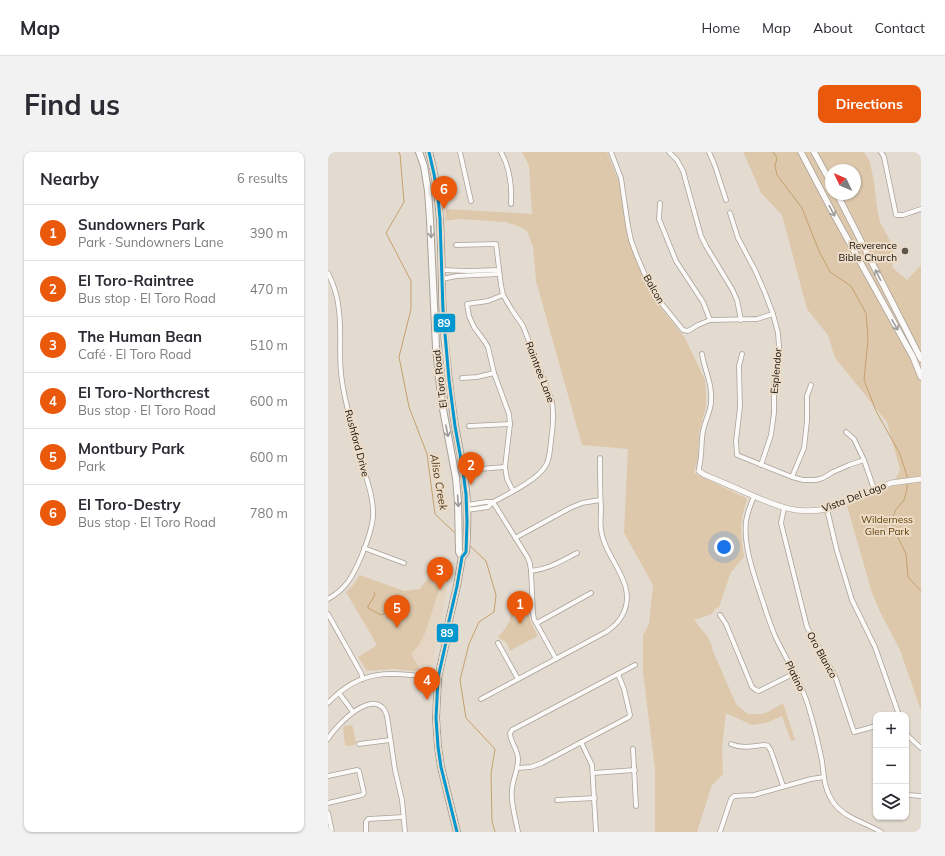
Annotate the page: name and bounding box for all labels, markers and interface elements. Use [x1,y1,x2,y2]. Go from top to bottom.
text: Map [20,16,60,40]
text: Home [701,19,740,37]
text: Map [762,19,791,37]
text: About [813,19,853,37]
text: Contact [875,19,925,37]
button: Directions [818,85,921,123]
text: Find us [24,87,120,122]
north arrow [825,164,861,200]
text: Nearby [40,168,99,189]
text: 6 results [237,170,288,186]
pin: 6 [431,176,457,209]
one-way arrow [829,205,836,217]
text: Sundowners Park [78,215,205,234]
text: 1 [49,225,57,241]
text: 390 m [250,225,288,241]
one-way arrow [427,225,435,238]
text: Park · Sundowners Lane [78,234,224,250]
place label: Reverence Bible Church [839,239,897,264]
marker: Reverence Bible Church [900,246,910,256]
one-way arrow [874,269,881,281]
text: El Toro-Raintree [78,271,194,290]
street label: Balcon [640,272,668,306]
text: 2 [49,281,57,297]
text: 470 m [250,281,288,297]
text: Bus stop · El Toro Road [78,290,216,306]
line badge: 89 [433,313,456,333]
text: 89 [437,316,451,330]
one-way arrow [892,319,900,331]
text: The Human Bean [78,327,202,346]
text: 3 [49,337,57,353]
text: 510 m [250,337,288,353]
street label: Raintree Lane [522,340,558,404]
text: Café · El Toro Road [78,346,191,362]
street label: Esplendor [768,347,785,394]
street label: El Toro Road [430,349,450,409]
text: El Toro-Northcrest [78,383,209,402]
text: 4 [49,393,57,409]
text: 600 m [250,393,288,409]
text: Bus stop · El Toro Road [78,402,216,418]
street label: Rushford Drive [342,408,372,478]
one-way arrow [444,424,452,437]
text: Montbury Park [78,439,185,458]
text: 5 [49,449,57,465]
text: 600 m [250,449,288,465]
water label: Aliso Creek [427,452,451,512]
pin: 2 [458,452,484,485]
text: Park [78,458,105,474]
street label: Vista Del Lago [820,479,888,515]
one-way arrow [454,494,461,507]
text: El Toro-Destry [78,495,181,514]
text: 6 [49,505,57,521]
text: 780 m [250,505,288,521]
park label: Wilderness Glen Park [861,513,913,538]
text: Bus stop · El Toro Road [78,514,216,530]
your location [714,537,734,557]
pin: 3 [427,557,453,590]
pin: 1 [507,591,533,624]
pin: 5 [384,595,410,628]
line badge: 89 [436,623,459,643]
text: 89 [440,626,454,640]
street label: Oro Blanco [804,629,840,681]
street label: Platino [782,659,808,694]
pin: 4 [414,667,440,700]
map controls [873,712,909,820]
button: + [873,712,909,748]
button: − [873,748,909,784]
button: layers [873,784,909,820]

